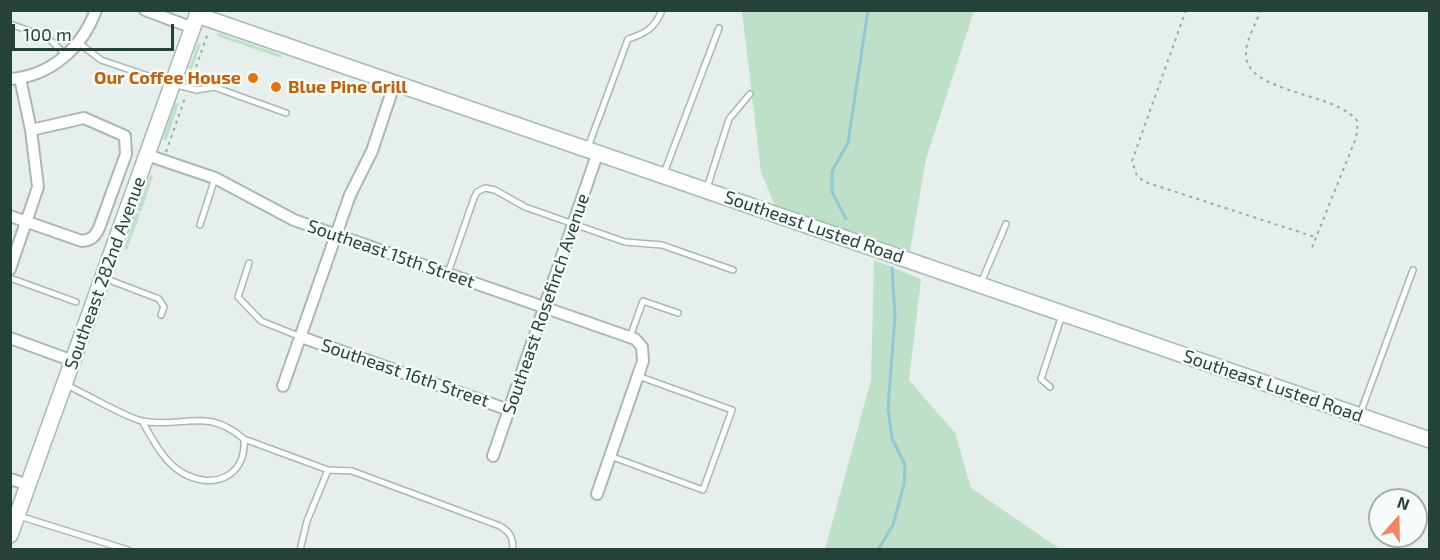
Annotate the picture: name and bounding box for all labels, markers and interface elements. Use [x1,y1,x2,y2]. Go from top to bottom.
scale bar [15,12,177,50]
text: 100 m [23,23,72,45]
place label: Our Coffee House [94,67,241,89]
marker: Our Coffee House [246,71,260,85]
place label: Blue Pine Grill [288,76,407,98]
marker: Blue Pine Grill [269,80,283,94]
street label: Southeast 282nd Avenue [60,174,150,372]
street label: Southeast Lusted Road [721,186,907,268]
street label: Southeast Rosefinch Avenue [498,191,594,417]
street label: Southeast 15th Street [304,215,478,293]
street label: Southeast 16th Street [318,334,492,412]
street label: Southeast Lusted Road [1180,345,1366,427]
north arrow [1368,488,1428,548]
text: N [1395,492,1412,513]

